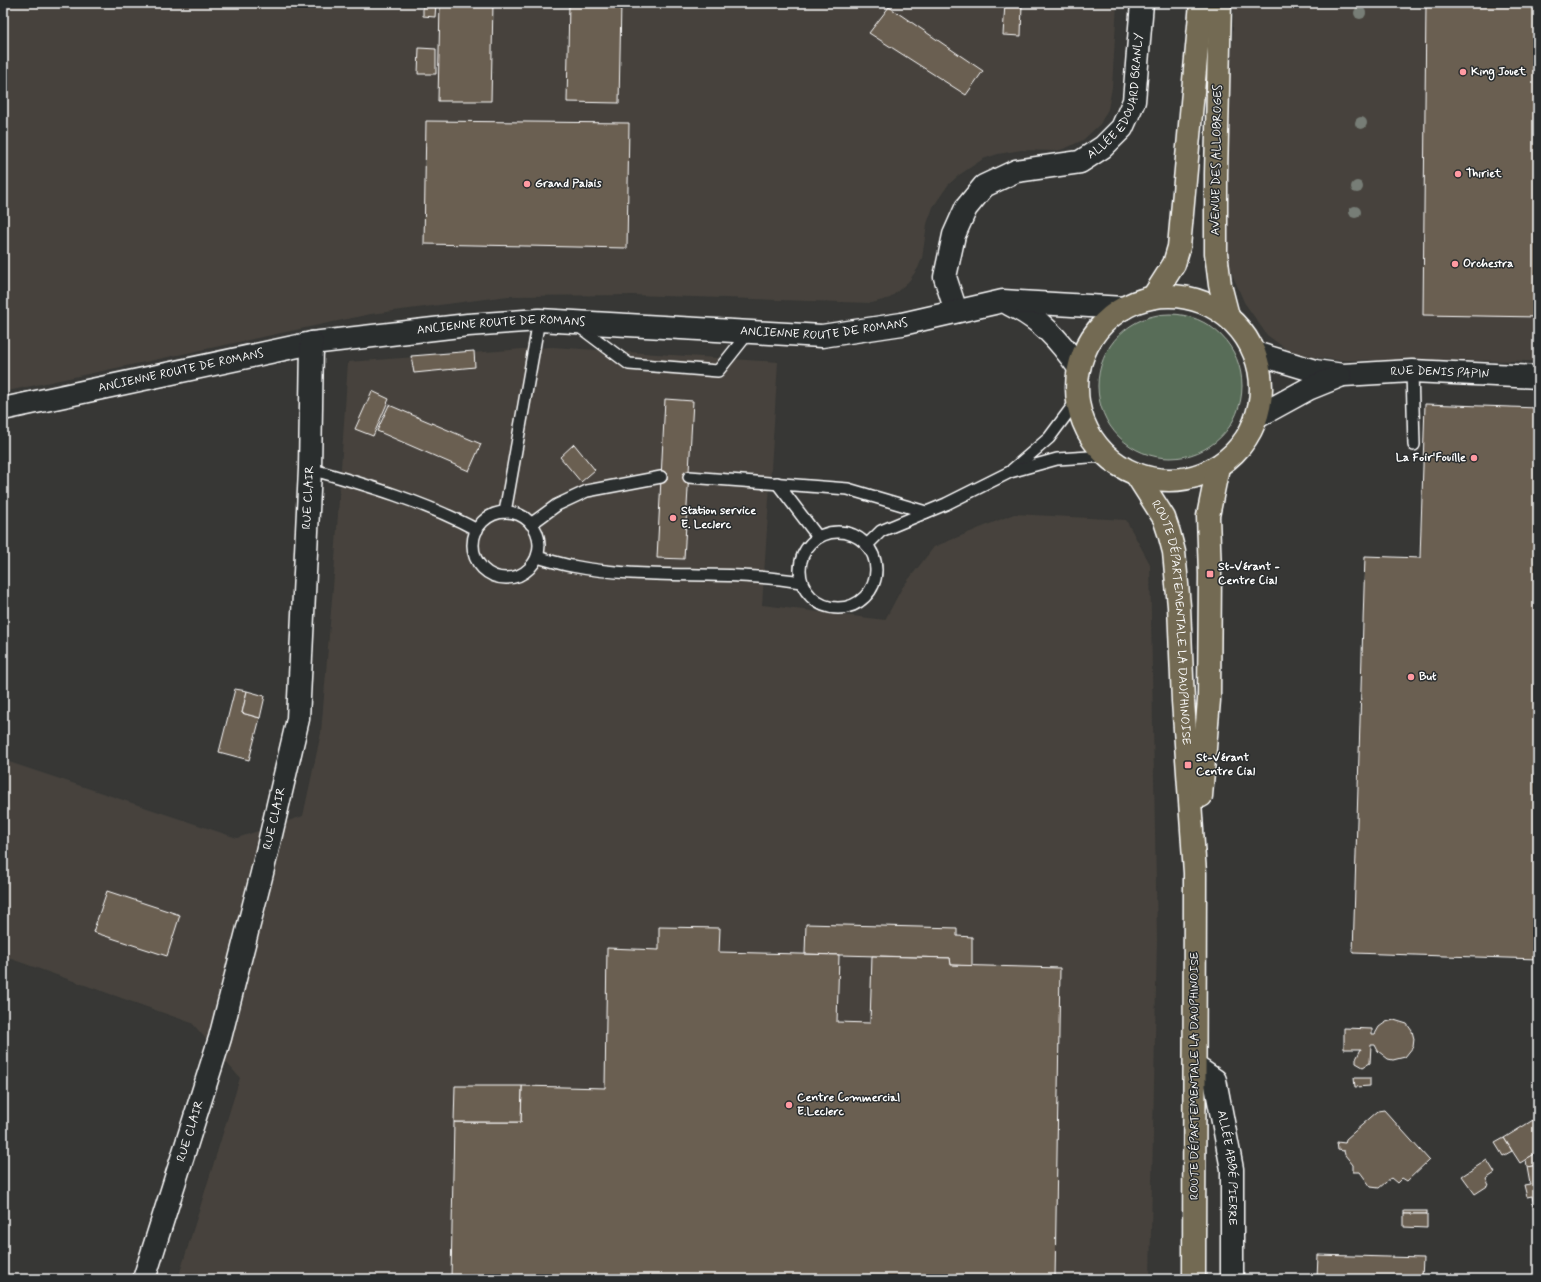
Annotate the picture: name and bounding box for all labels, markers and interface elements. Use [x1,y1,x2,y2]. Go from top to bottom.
street label: ALLÉE EDOUARD BRANLY [1084,32,1148,163]
place label: King Jouet [1471,64,1527,81]
marker: King Jouet [1458,67,1468,77]
street label: AVENUE DES ALLOBROGES [1208,84,1226,236]
place label: Thiriet [1466,166,1503,182]
marker: Thiriet [1453,169,1463,179]
place label: Grand Palais [535,176,602,192]
marker: Grand Palais [522,179,532,189]
place label: Orchestra [1463,256,1513,272]
marker: Orchestra [1450,259,1460,269]
street label: ANCIENNE ROUTE DE ROMANS [416,312,586,339]
street label: ANCIENNE ROUTE DE ROMANS [740,315,910,344]
street label: ANCIENNE ROUTE DE ROMANS [97,346,265,396]
street label: RUE DENIS PAPIN [1390,363,1490,383]
place label: La Foir'Fouille [1396,450,1466,466]
marker: La Foir'Fouille [1469,453,1479,463]
street label: RUE CLAIR [299,464,318,530]
street label: ROUTE DÉPARTEMENTALE LA DAUPHINOISE [1147,497,1194,746]
place label: Station service E. Leclerc [681,503,756,533]
marker: Station service E. Leclerc [668,513,678,523]
place label: St-Vérant - Centre Cial [1218,559,1280,589]
marker: St-Vérant - Centre Cial [1205,569,1215,579]
place label: But [1419,669,1437,685]
marker: But [1406,672,1416,682]
place label: St-Vérant Centre Cial [1196,750,1256,780]
marker: St-Vérant Centre Cial [1183,760,1193,770]
street label: RUE CLAIR [260,785,290,851]
street label: ROUTE DÉPARTEMENTALE LA DAUPHINOISE [1187,952,1203,1200]
place label: Centre Commercial E.Leclerc [797,1090,900,1120]
street label: RUE CLAIR [173,1098,208,1164]
marker: Centre Commercial E.Leclerc [784,1100,794,1110]
street label: ALLÉE ABBÉ PIERRE [1213,1109,1240,1226]

